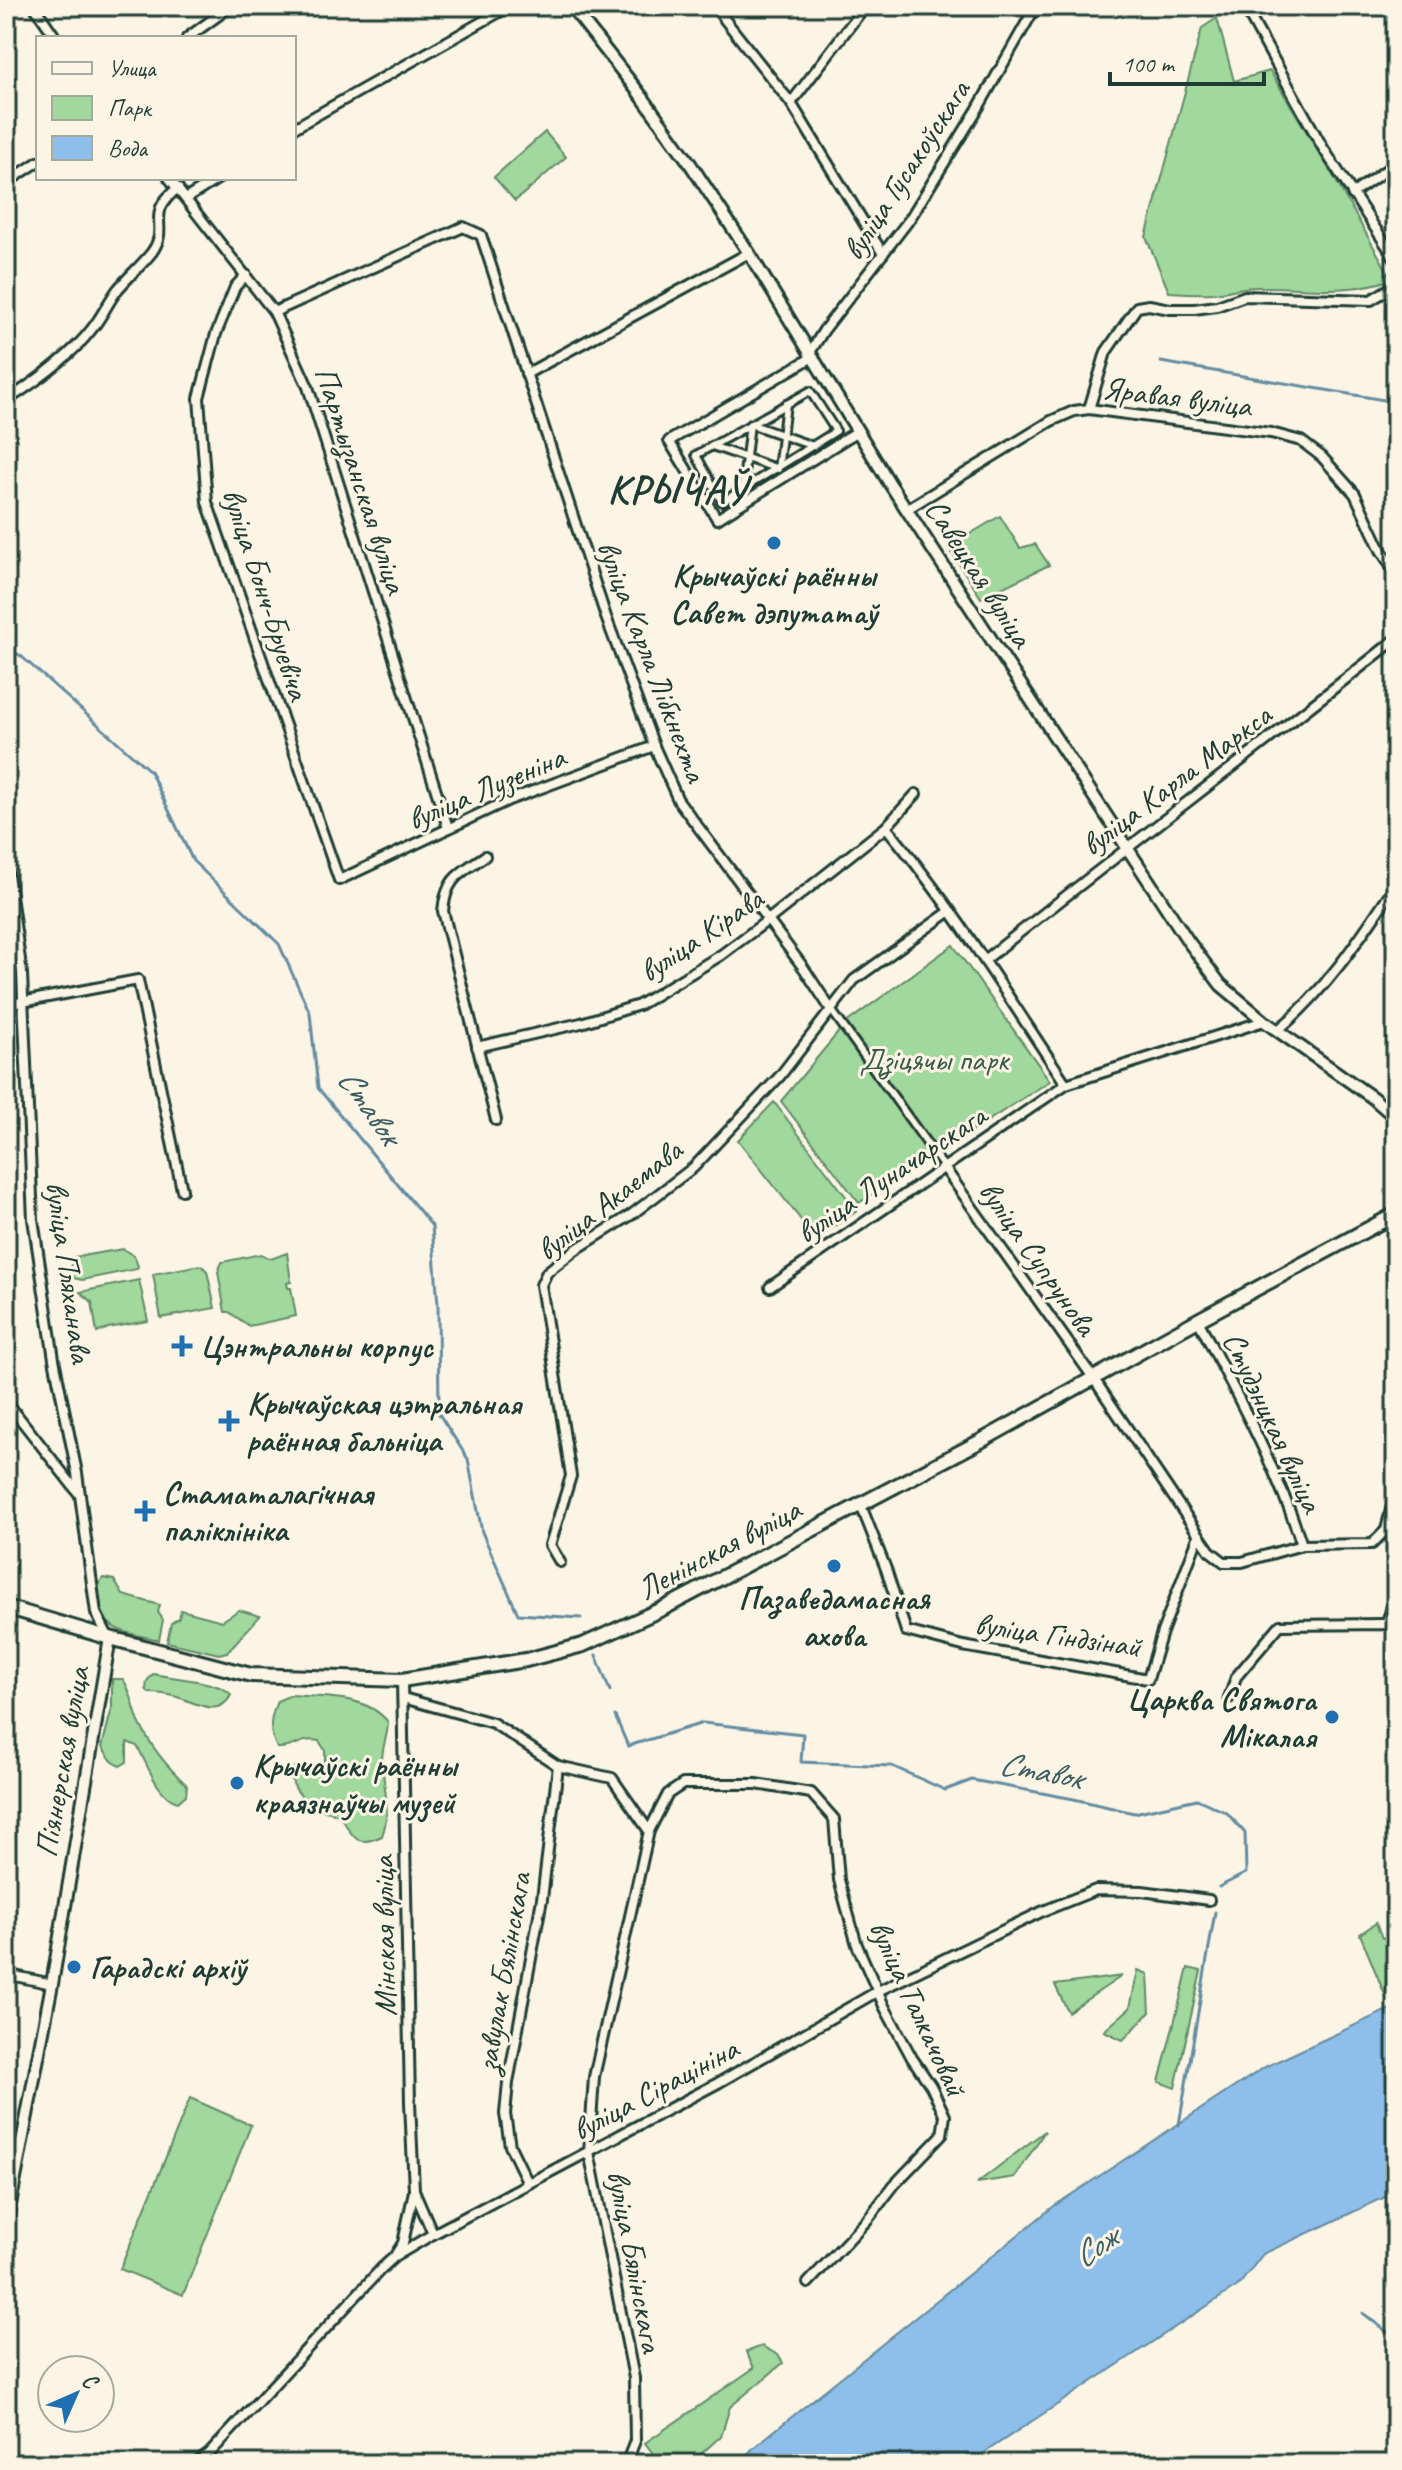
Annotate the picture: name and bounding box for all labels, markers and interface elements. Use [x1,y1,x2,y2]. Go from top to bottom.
legend [36,36,296,180]
scale bar [1110,36,1264,86]
text: 100 m [1122,49,1176,79]
text: Улица [108,53,157,83]
street label: вуліца Гусакоўскага [833,70,981,268]
text: Парк [108,93,153,123]
text: Вода [108,133,148,163]
street label: Партызанская вуліца [305,361,418,601]
street label: Яравая вуліца [1100,368,1256,427]
district label: КРЫЧАЎ [607,465,753,515]
street label: вуліца Бонч-Бруевіча [212,483,320,707]
street label: Савецкая вуліца [916,491,1043,657]
street label: вуліца Карла Лібкнехта [587,534,718,790]
marker: Крычаўскі раённы Савет дэпутатаў [765,534,783,552]
place label: Крычаўскі раённы Савет дэпутатаў [671,555,881,633]
street label: вуліца Карла Маркса [1072,694,1281,865]
street label: вуліца Лузеніна [401,736,573,840]
street label: вуліца Кірава [631,877,773,991]
park label: Дзіцячы парк [859,1039,1011,1080]
water label: Ставок [328,1059,415,1157]
street label: вуліца Луначарскага [788,1094,997,1253]
street label: вуліца Акаемава [528,1129,692,1270]
street label: вуліца Супрунова [970,1173,1108,1345]
street label: вуліца Пляханава [36,1179,102,1368]
street label: Студэнцкая вуліца [1213,1325,1334,1521]
place label: Цэнтральны корпус [200,1326,435,1367]
marker: Цэнтральны корпус [171,1335,193,1357]
place label: Крычаўская цэтральная раённая бальніца [247,1383,524,1461]
marker: Крычаўская цэтральная раённая бальніца [218,1410,240,1432]
place label: Стаматалагічная паліклініка [163,1473,376,1551]
street label: Ленінская вуліца [630,1488,810,1609]
marker: Стаматалагічная паліклініка [134,1500,156,1522]
marker: Пазаведамасная ахова [825,1557,843,1575]
place label: Пазаведамасная ахова [738,1578,932,1656]
street label: вуліца Гіндзінай [972,1603,1145,1667]
street label: Піянерская вуліца [25,1662,99,1860]
place label: Царква Святога Мікалая [1126,1679,1319,1757]
marker: Царква Святога Мікалая [1323,1708,1341,1726]
water label: Ставок [996,1741,1092,1800]
place label: Крычаўскі раённы краязнаўчы музей [253,1745,459,1823]
marker: Крычаўскі раённы краязнаўчы музей [228,1774,246,1792]
street label: Мінская вуліца [362,1853,406,2017]
street label: завулак Бялінскага [465,1867,541,2079]
street label: вуліца Талкачовай [859,1913,977,2104]
place label: Гарадскі архіў [90,1947,249,1988]
marker: Гарадскі архіў [65,1958,83,1976]
street label: вуліца Сірацініна [565,2027,747,2150]
street label: вуліца Бялінскага [597,2167,673,2358]
water label: Сож [1064,2212,1131,2277]
north arrow [36,2354,116,2434]
text: С [76,2367,105,2397]

